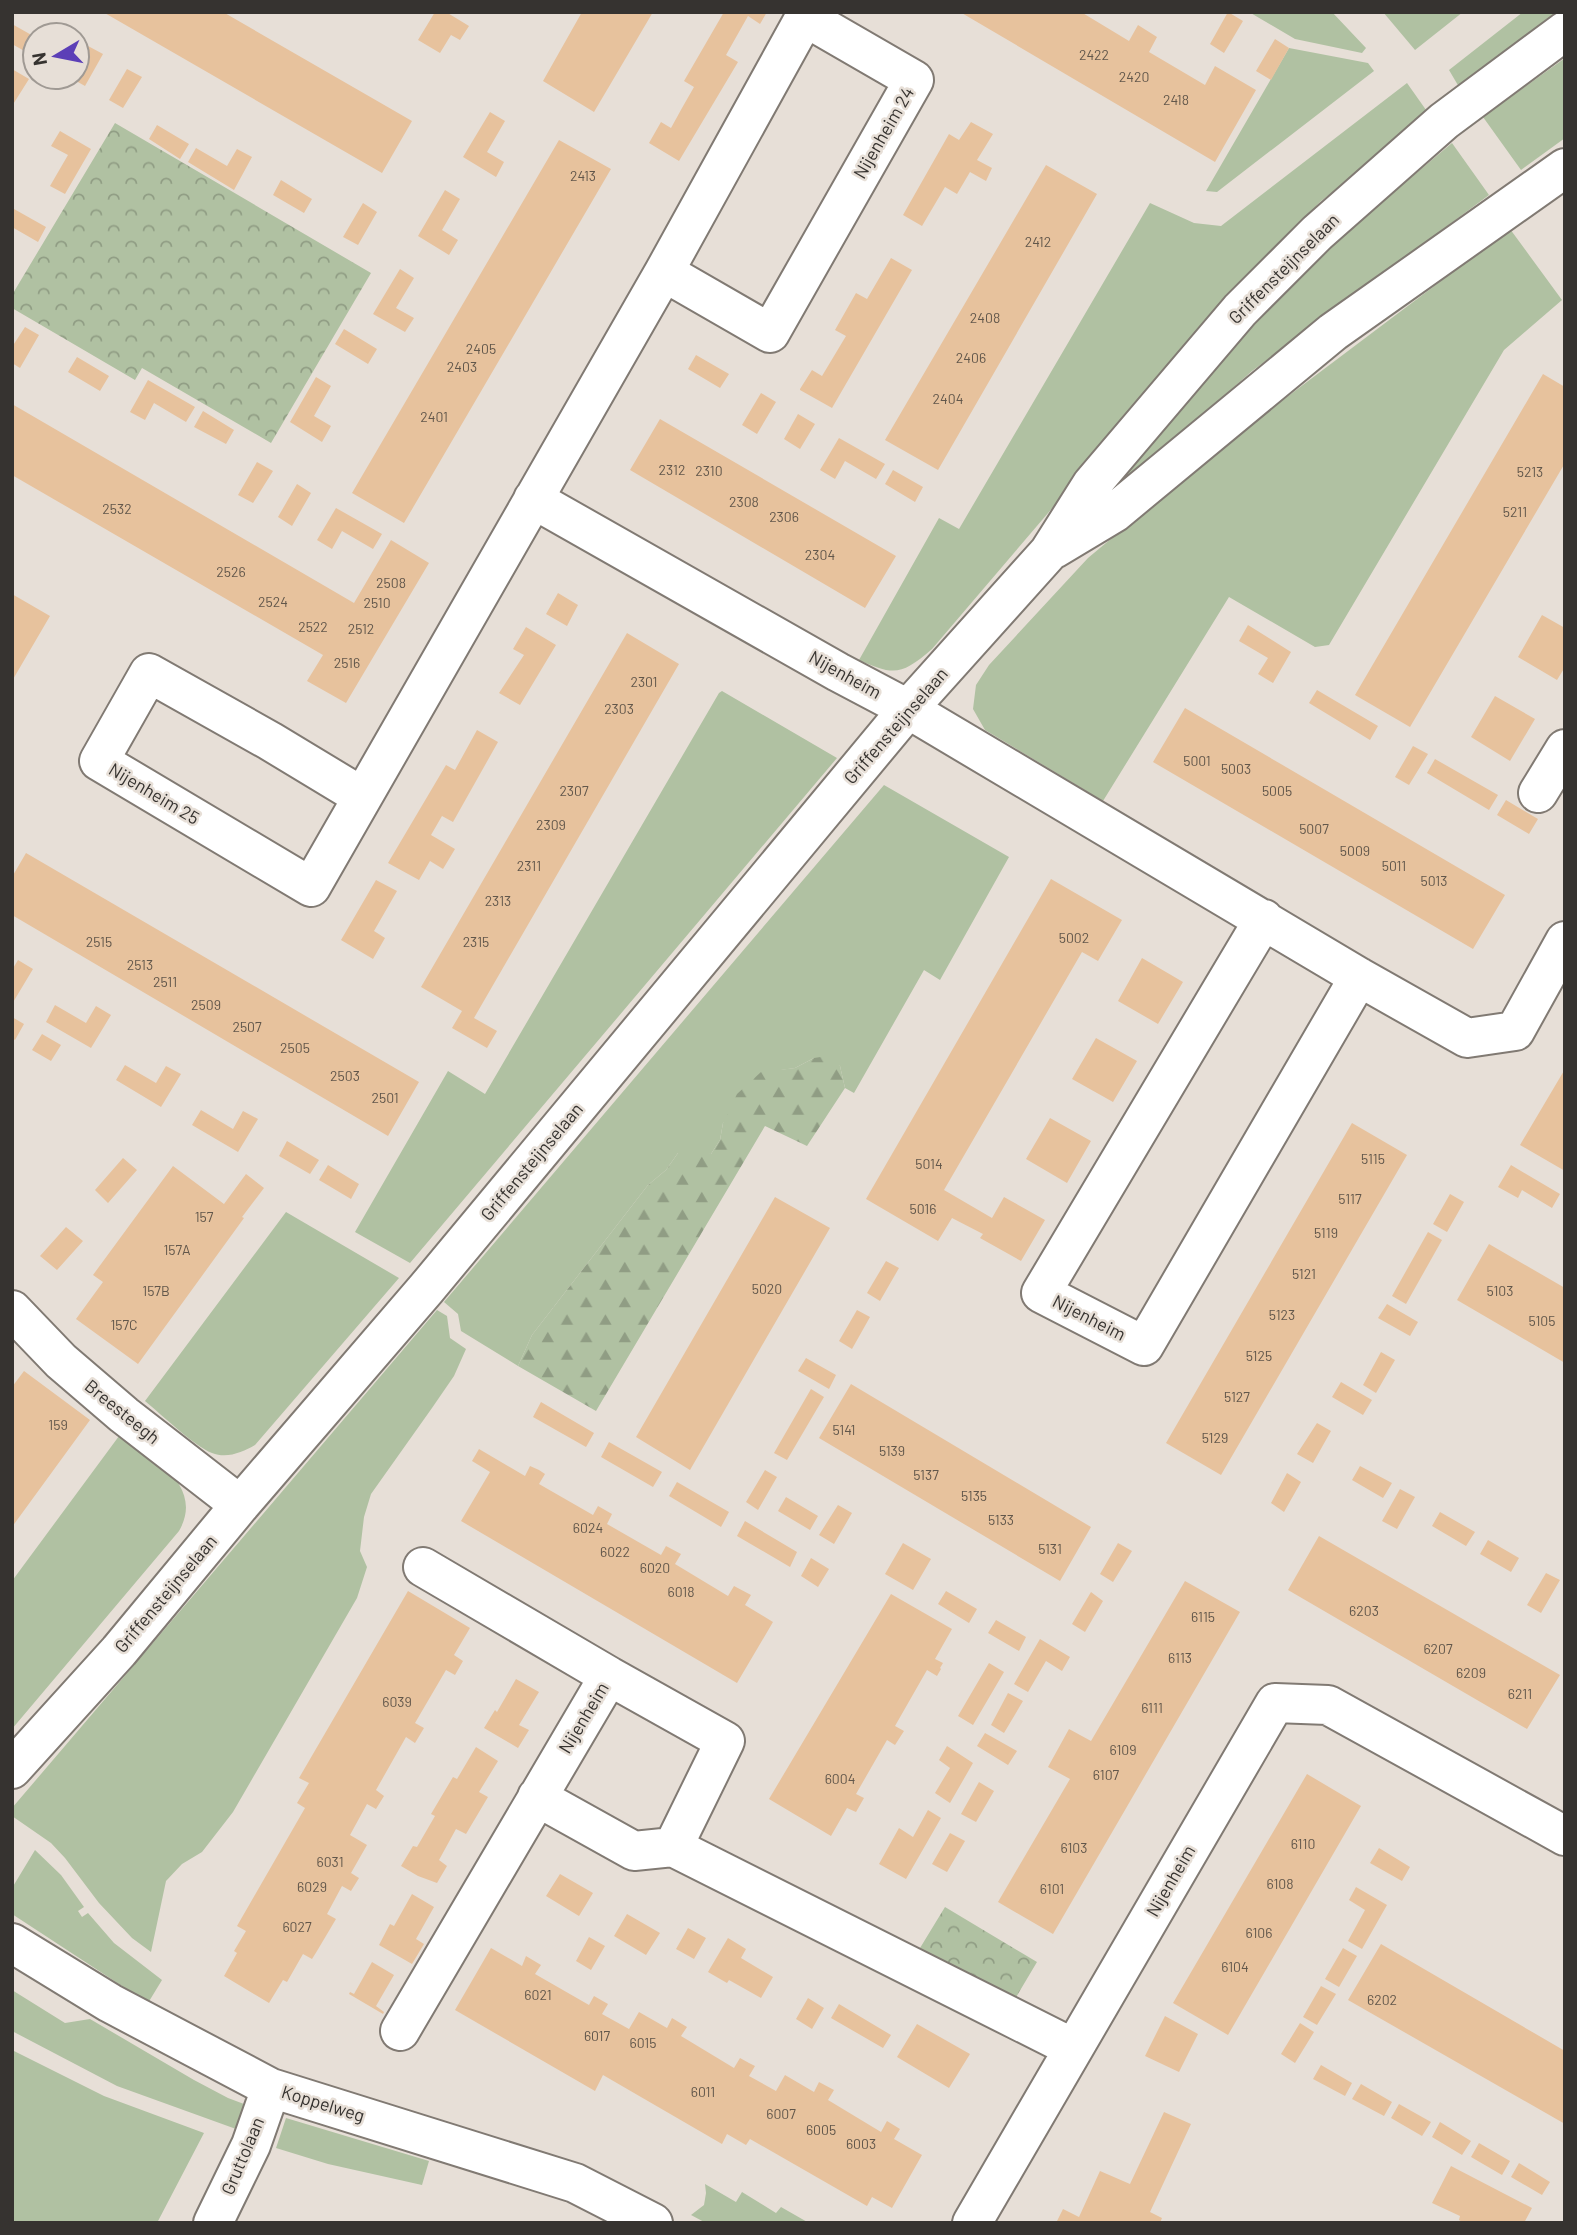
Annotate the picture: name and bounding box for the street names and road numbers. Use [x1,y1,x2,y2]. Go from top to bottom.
street label: Nijenheim 24 [848,83,918,182]
street label: Griffensteijnselaan [1223,208,1343,328]
street label: Nijenheim [806,645,885,703]
street label: Griffensteijnselaan [839,663,952,788]
street label: Nijenheim 25 [105,758,204,829]
street label: Griffensteijnselaan [476,1098,587,1225]
street label: Nijenheim [1049,1289,1130,1345]
street label: Breesteegh [81,1374,165,1448]
street label: Griffensteijnselaan [110,1530,221,1657]
street label: Nijenheim [553,1678,613,1757]
street label: Nijenheim [1141,1841,1199,1920]
street label: Koppelweg [279,2080,368,2126]
street label: Gruttolaan [216,2114,268,2198]

